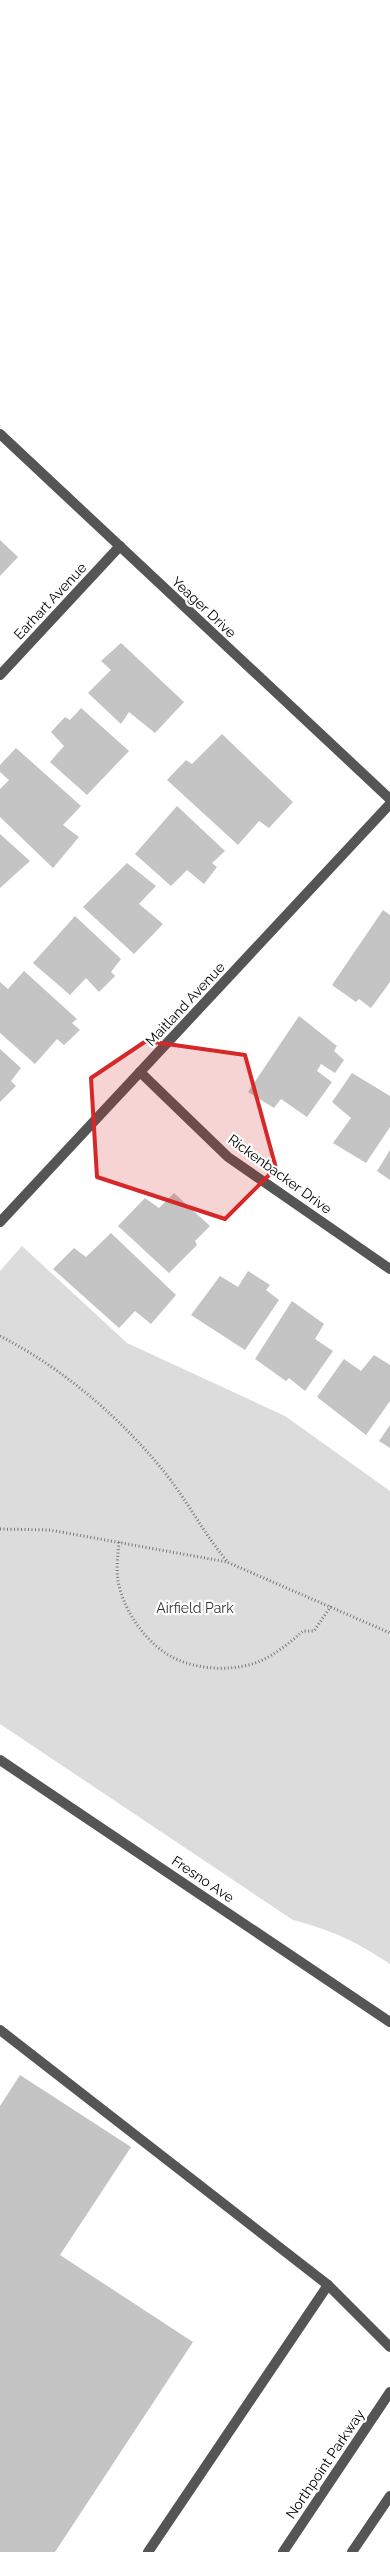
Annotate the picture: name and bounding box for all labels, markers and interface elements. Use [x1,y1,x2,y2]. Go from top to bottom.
street label: Earhart Avenue [10,559,90,643]
street label: Yeager Drive [169,573,239,641]
street label: Maitland Avenue [142,959,228,1049]
street label: Rickenbacker Drive [225,1131,335,1217]
park label: Airfield Park [156,1600,234,1616]
street label: Fresno Ave [169,1852,237,1906]
street label: Northpoint Parkway [283,2406,368,2522]

